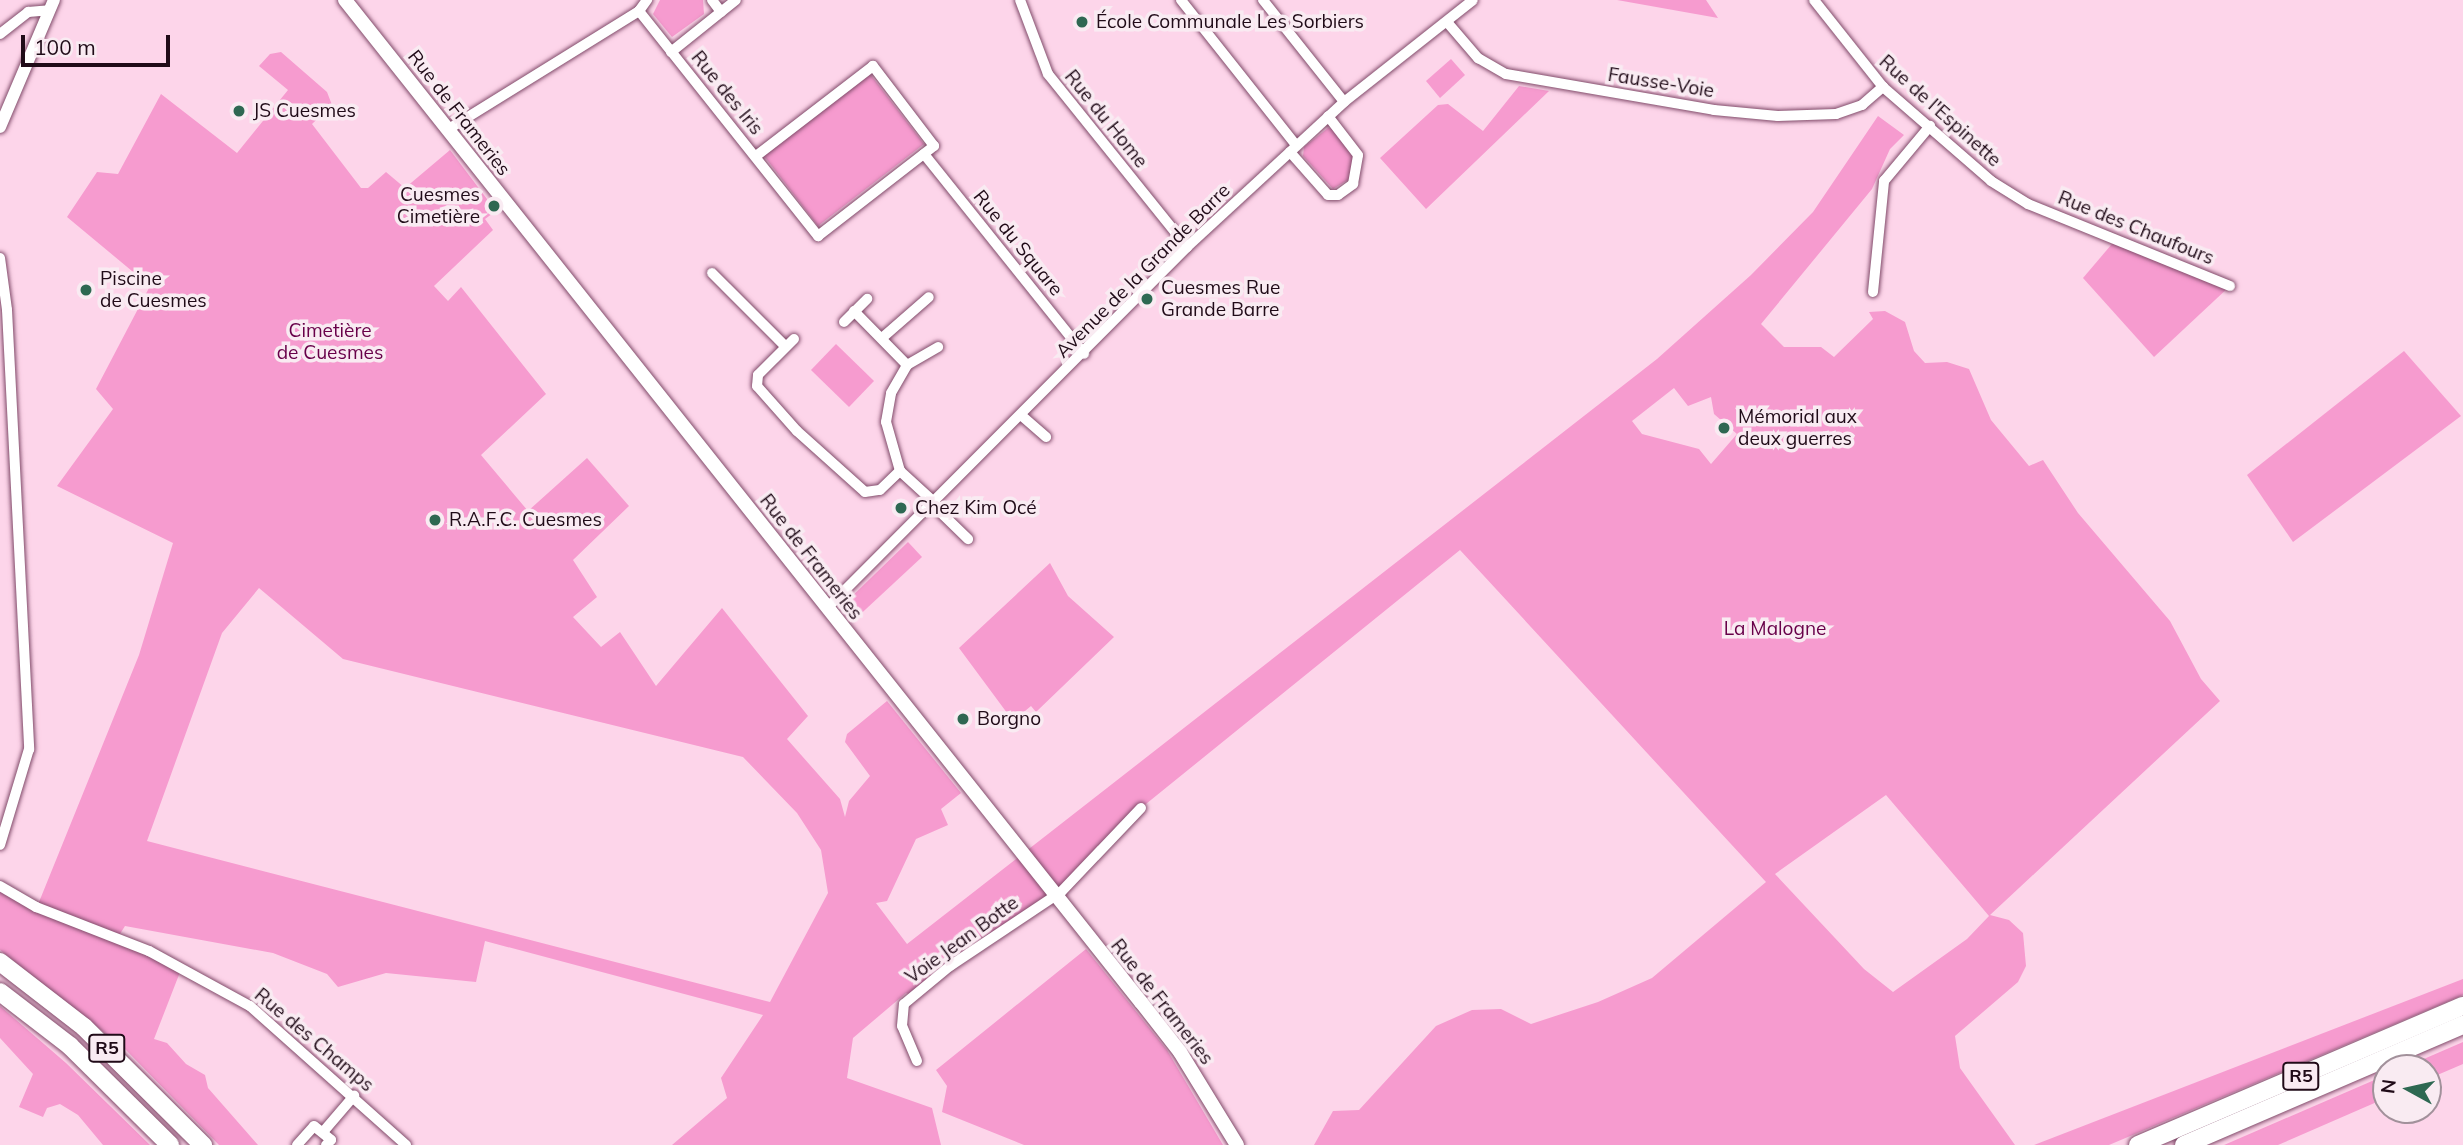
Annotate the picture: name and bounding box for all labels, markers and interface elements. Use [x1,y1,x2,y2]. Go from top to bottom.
place label: École Communale Les Sorbiers [1096,11,1364,33]
marker: École Communale Les Sorbiers [1074,14,1090,30]
scale bar [24,21,173,65]
text: 100 m [34,34,96,60]
street label: Rue de Frameries [403,46,515,180]
street label: Rue des Iris [686,46,768,140]
street label: Rue de l'Espinette [1874,50,2006,172]
street label: Fausse-Voie [1606,63,1716,103]
street label: Rue du Home [1060,66,1152,172]
place label: JS Cuesmes [253,100,356,122]
marker: JS Cuesmes [231,103,247,119]
street label: Avenue de la Grande Barre [1051,179,1235,363]
place label: Cuesmes Cimetière [397,184,480,228]
street label: Rue du Square [968,186,1068,300]
street label: Rue des Chaufours [2055,186,2217,270]
marker: Cuesmes Cimetière [486,198,502,214]
place label: Piscine de Cuesmes [100,268,207,312]
place label: Cuesmes Rue Grande Barre [1161,277,1280,321]
marker: Piscine de Cuesmes [78,282,94,298]
marker: Cuesmes Rue Grande Barre [1139,291,1155,307]
park label: Cimetière de Cuesmes [277,320,383,364]
place label: Mémorial aux deux guerres [1738,406,1857,450]
marker: Mémorial aux deux guerres [1716,420,1732,436]
street label: Rue de Frameries [755,490,867,624]
place label: Chez Kim Océ [915,497,1037,519]
marker: Chez Kim Océ [893,500,909,516]
place label: R.A.F.C. Cuesmes [449,509,602,531]
marker: R.A.F.C. Cuesmes [427,512,443,528]
park label: La Malogne [1724,618,1826,640]
place label: Borgno [977,708,1041,730]
marker: Borgno [955,711,971,727]
street label: Voie Jean Botte [901,891,1023,989]
street label: Rue de Frameries [1106,935,1218,1069]
street label: Rue des Champs [250,984,378,1096]
road number: R5 [88,1034,126,1063]
north arrow [2372,1054,2442,1124]
road number: R5 [2282,1062,2320,1091]
text: N [2375,1078,2401,1095]

